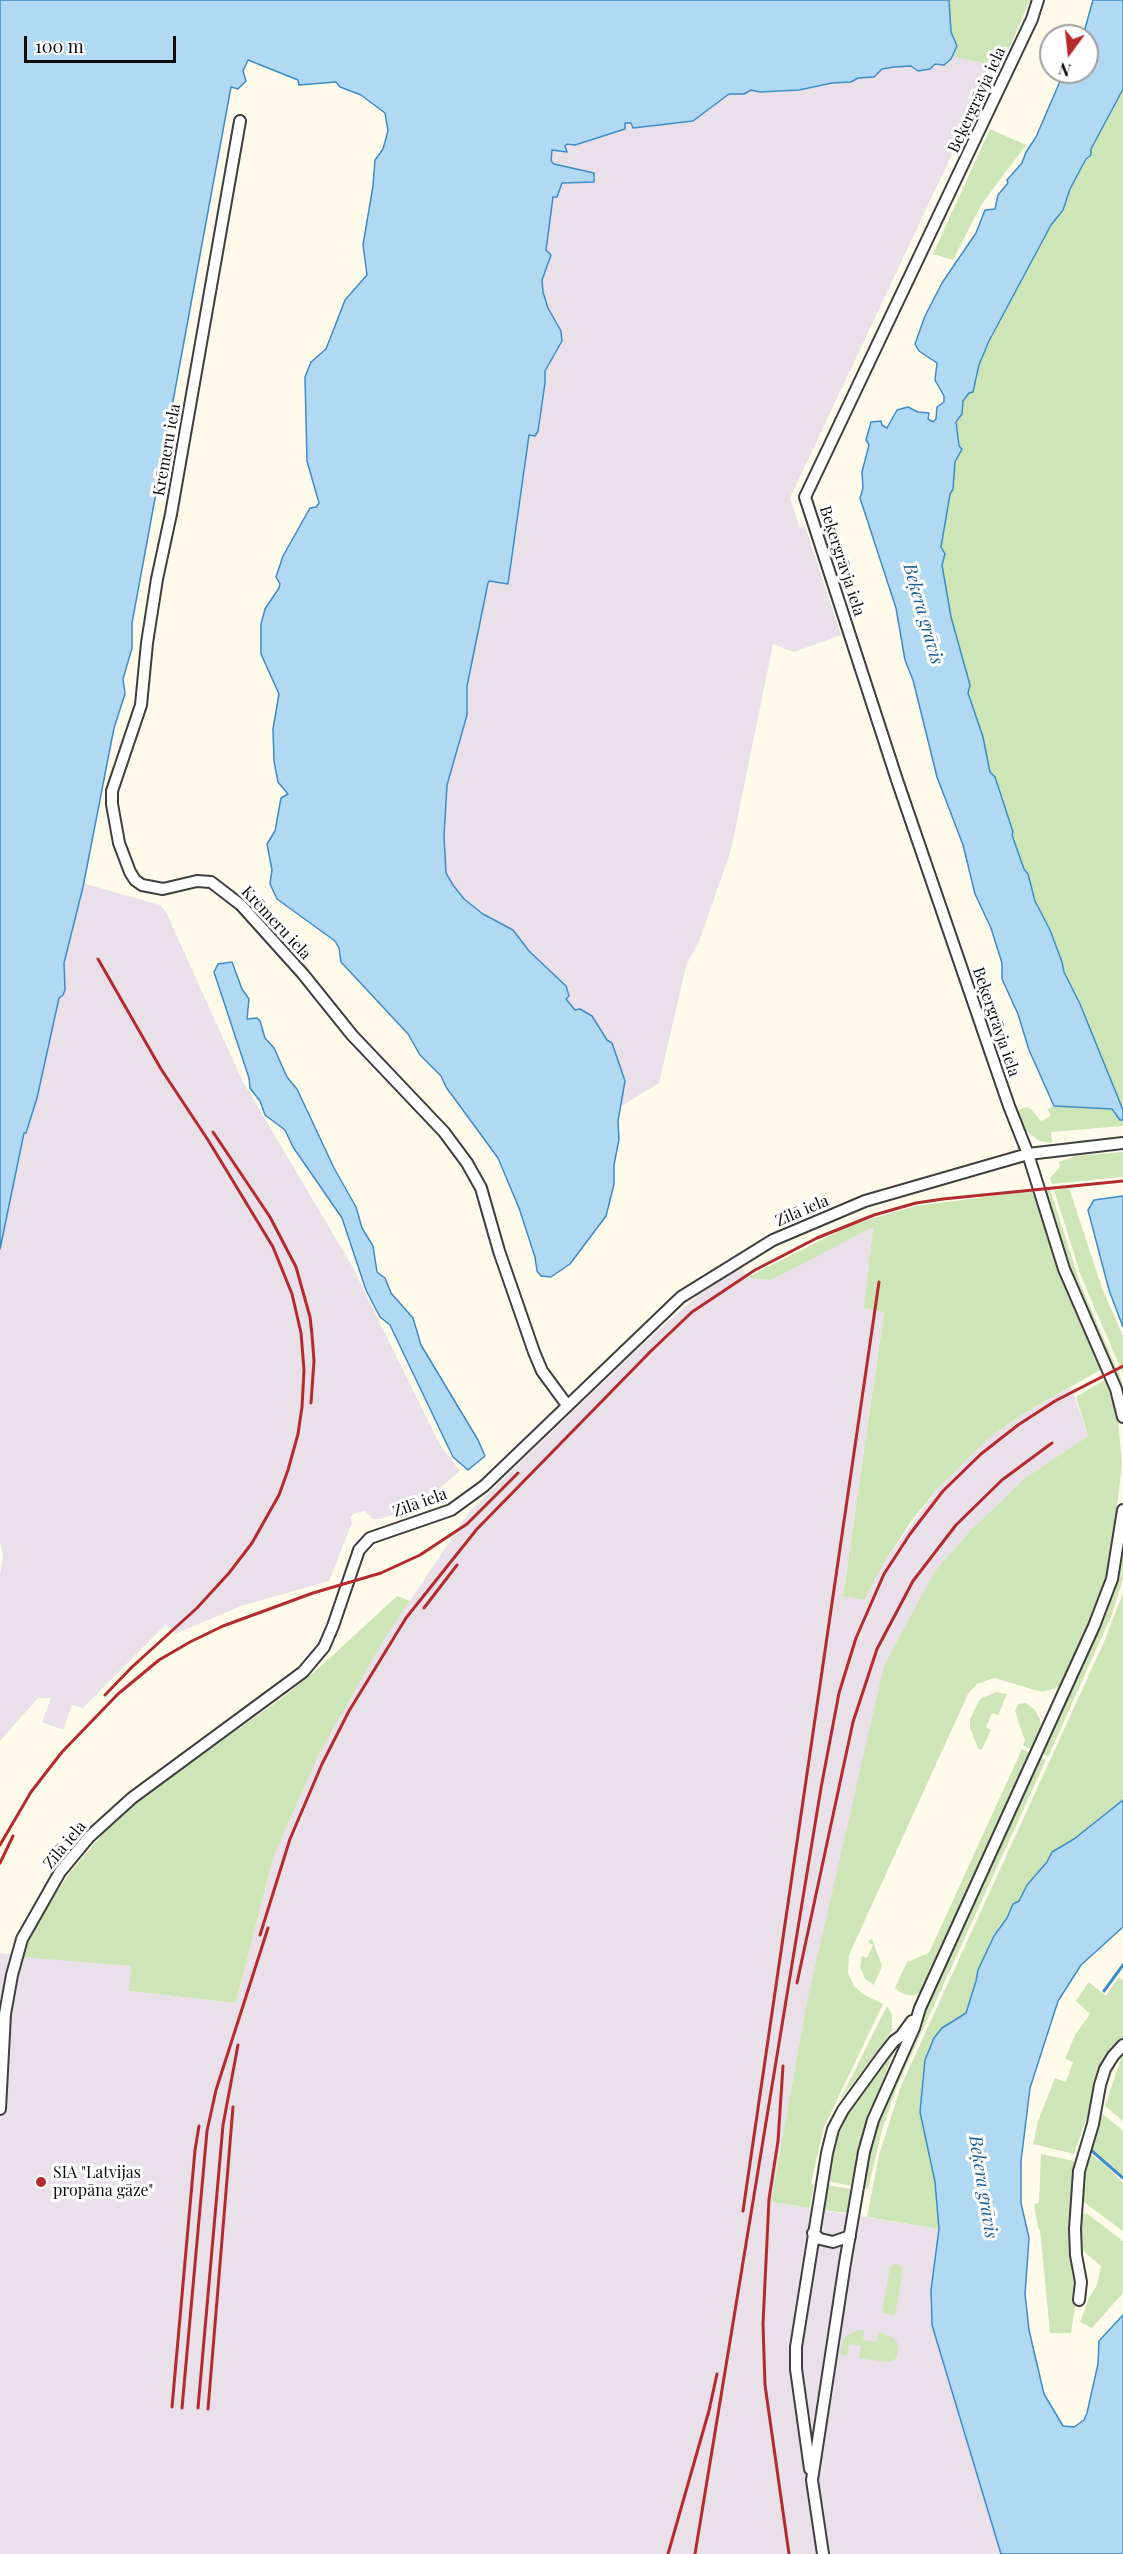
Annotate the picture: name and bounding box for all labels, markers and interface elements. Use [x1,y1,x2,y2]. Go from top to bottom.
scale bar [27,24,178,62]
north arrow [1039,24,1099,84]
text: 100 m [35,34,84,58]
street label: Beķergrāvja iela [944,44,1010,156]
text: N [1056,58,1073,82]
street label: Krēmeru iela [149,402,185,498]
street label: Beķergrāvja iela [815,504,869,618]
water label: Beķera grāvis [898,561,948,667]
street label: Krēmeru iela [237,882,315,964]
street label: Beķergrāvja iela [968,965,1024,1079]
street label: Zilā iela [772,1191,832,1231]
street label: Zilā iela [390,1484,450,1522]
street label: Zilā iela [40,1817,90,1873]
water label: Beķera grāvis [964,2134,1002,2240]
place label: SIA "Latvijas propāna gāze" [53,2163,153,2201]
marker: SIA "Latvijas propāna gāze" [34,2175,48,2189]

